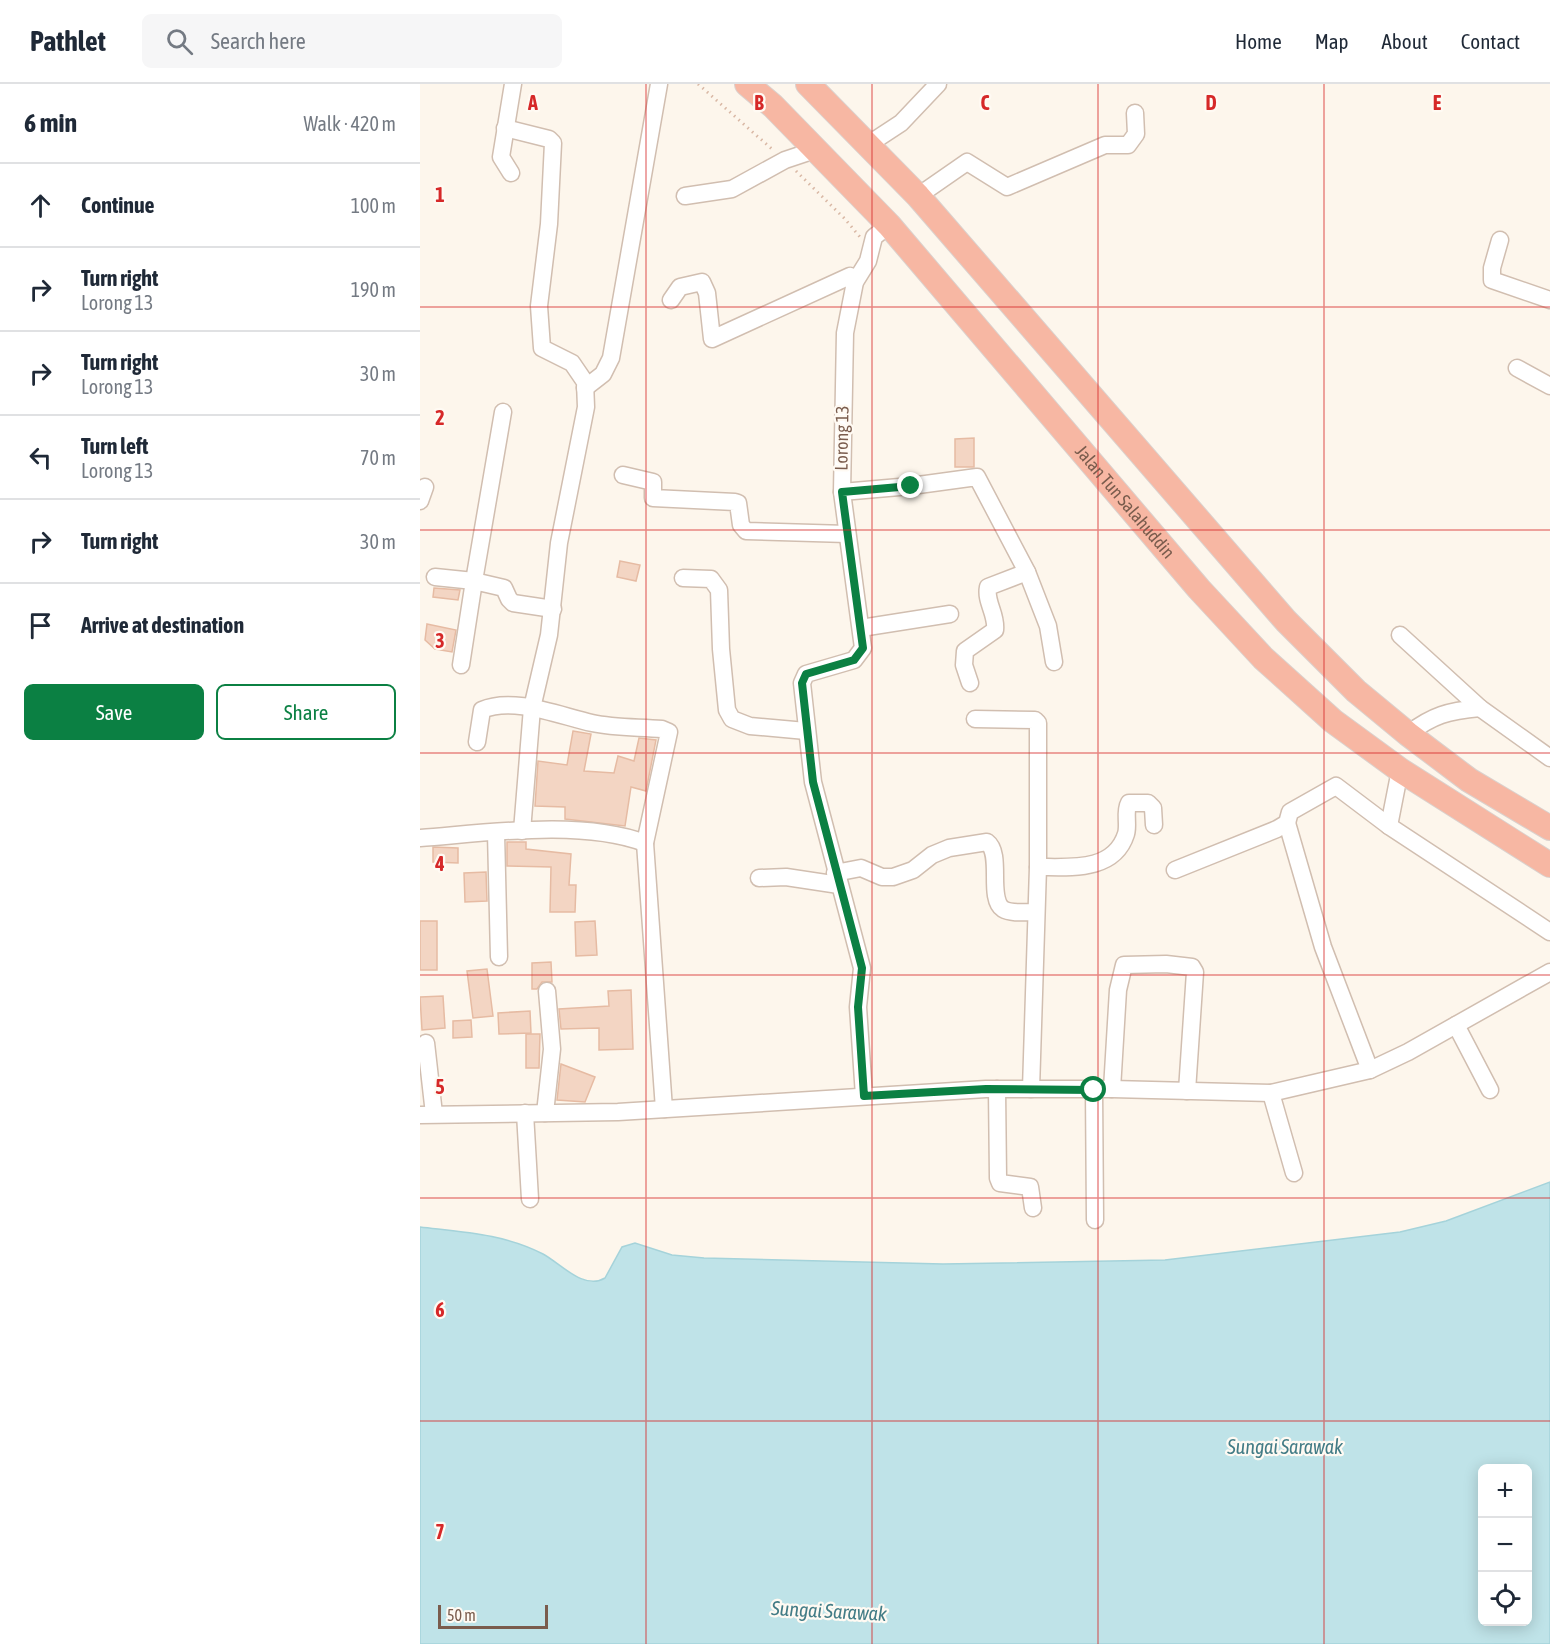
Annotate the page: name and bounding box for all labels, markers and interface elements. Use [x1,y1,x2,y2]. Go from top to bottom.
search box [142,14,562,68]
text: Pathlet [30,25,106,57]
icon: search [163,25,196,58]
text: Search here [211,28,306,54]
text: Home [1235,29,1282,53]
text: Map [1315,29,1349,53]
text: About [1382,29,1428,53]
text: Contact [1461,29,1520,53]
text: A [527,91,538,114]
text: B [754,91,764,114]
text: C [981,91,990,114]
text: D [1205,91,1217,114]
text: E [1433,91,1442,114]
text: 6 min [24,108,77,138]
text: Walk · 420 m [304,112,396,135]
text: 1 [435,183,445,206]
icon: ahead [24,189,57,222]
text: Continue [81,192,155,218]
text: 100 m [351,194,396,217]
text: Turn right [81,265,158,291]
icon: right [24,273,57,306]
text: 190 m [351,278,396,301]
text: Lorong 13 [81,291,153,314]
text: Turn right [81,349,158,375]
icon: right [24,357,57,390]
text: 30 m [360,362,396,385]
text: Lorong 13 [81,375,153,398]
street label: Lorong 13 [830,405,853,471]
text: 2 [435,406,445,429]
text: Turn left [81,433,148,459]
icon: left [24,441,57,474]
street label: Jalan Tun Salahuddin [1071,441,1179,562]
text: 70 m [360,446,396,469]
text: Lorong 13 [81,459,153,482]
route end [897,472,923,498]
icon: right [24,525,57,558]
text: Turn right [81,528,158,554]
text: 30 m [360,530,396,553]
icon: arrive [24,609,57,642]
text: Arrive at destination [81,612,244,638]
text: 3 [435,629,445,652]
button: Save [24,684,204,740]
button: Share [216,684,396,740]
text: 4 [434,852,445,875]
text: 5 [435,1075,445,1098]
route start [1080,1076,1106,1102]
text: 6 [435,1298,445,1321]
water label: Sungai Sarawak [1226,1435,1343,1458]
map controls [1478,1464,1532,1626]
button: + [1478,1464,1532,1518]
button: − [1478,1518,1532,1572]
text: 7 [435,1520,445,1543]
button: locate [1478,1572,1532,1626]
water label: Sungai Sarawak [770,1596,888,1625]
scale bar [438,1602,548,1630]
text: 50 m [447,1606,476,1624]

